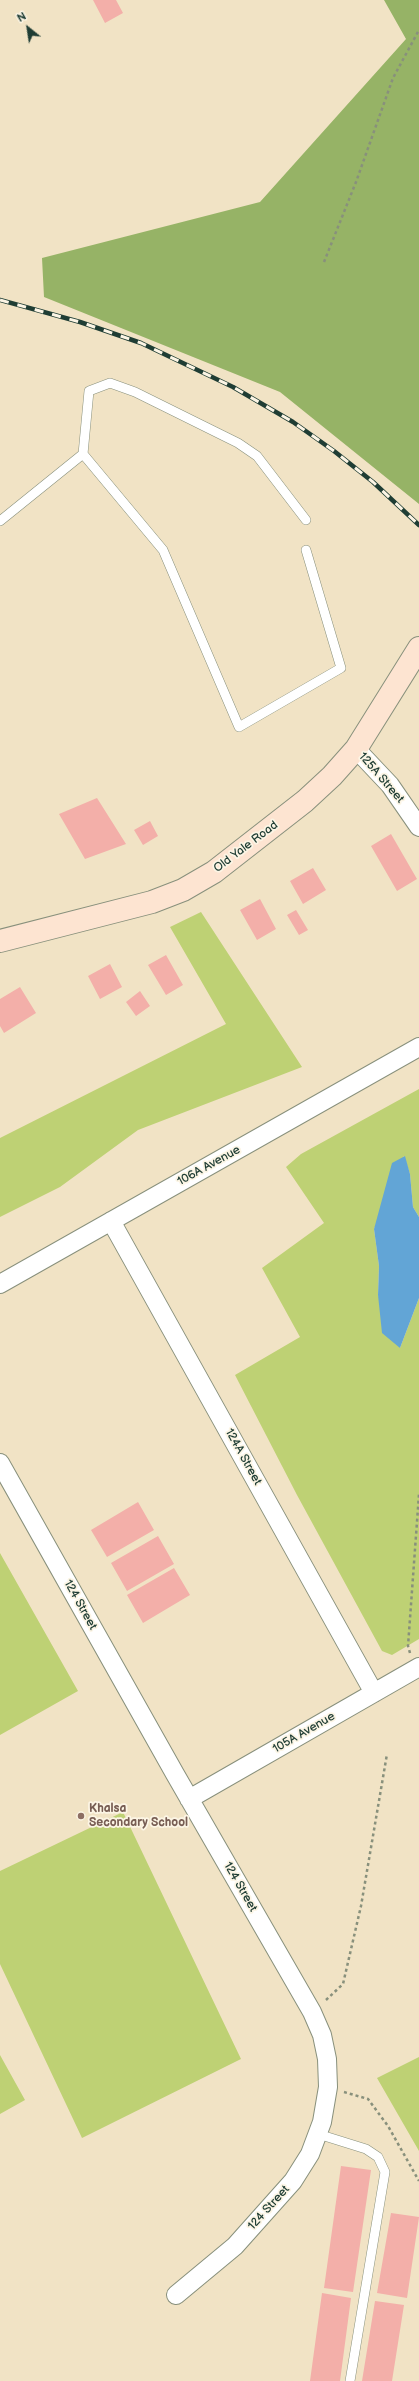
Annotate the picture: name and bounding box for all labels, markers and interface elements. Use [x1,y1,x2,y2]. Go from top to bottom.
north arrow [8,8,48,48]
text: N [15,9,29,25]
street label: 125A Street [355,750,407,806]
street label: Old Yale Road [211,818,281,876]
street label: 106A Avenue [175,1143,243,1189]
street label: 124A Street [222,1426,264,1488]
street label: 124 Street [60,1577,100,1633]
street label: 105A Avenue [270,1709,338,1757]
place label: Khalsa Secondary School [89,1802,188,1830]
marker: Khalsa Secondary School [76,1811,86,1821]
street label: 124 Street [220,1860,260,1914]
street label: 124 Street [245,2183,293,2233]

